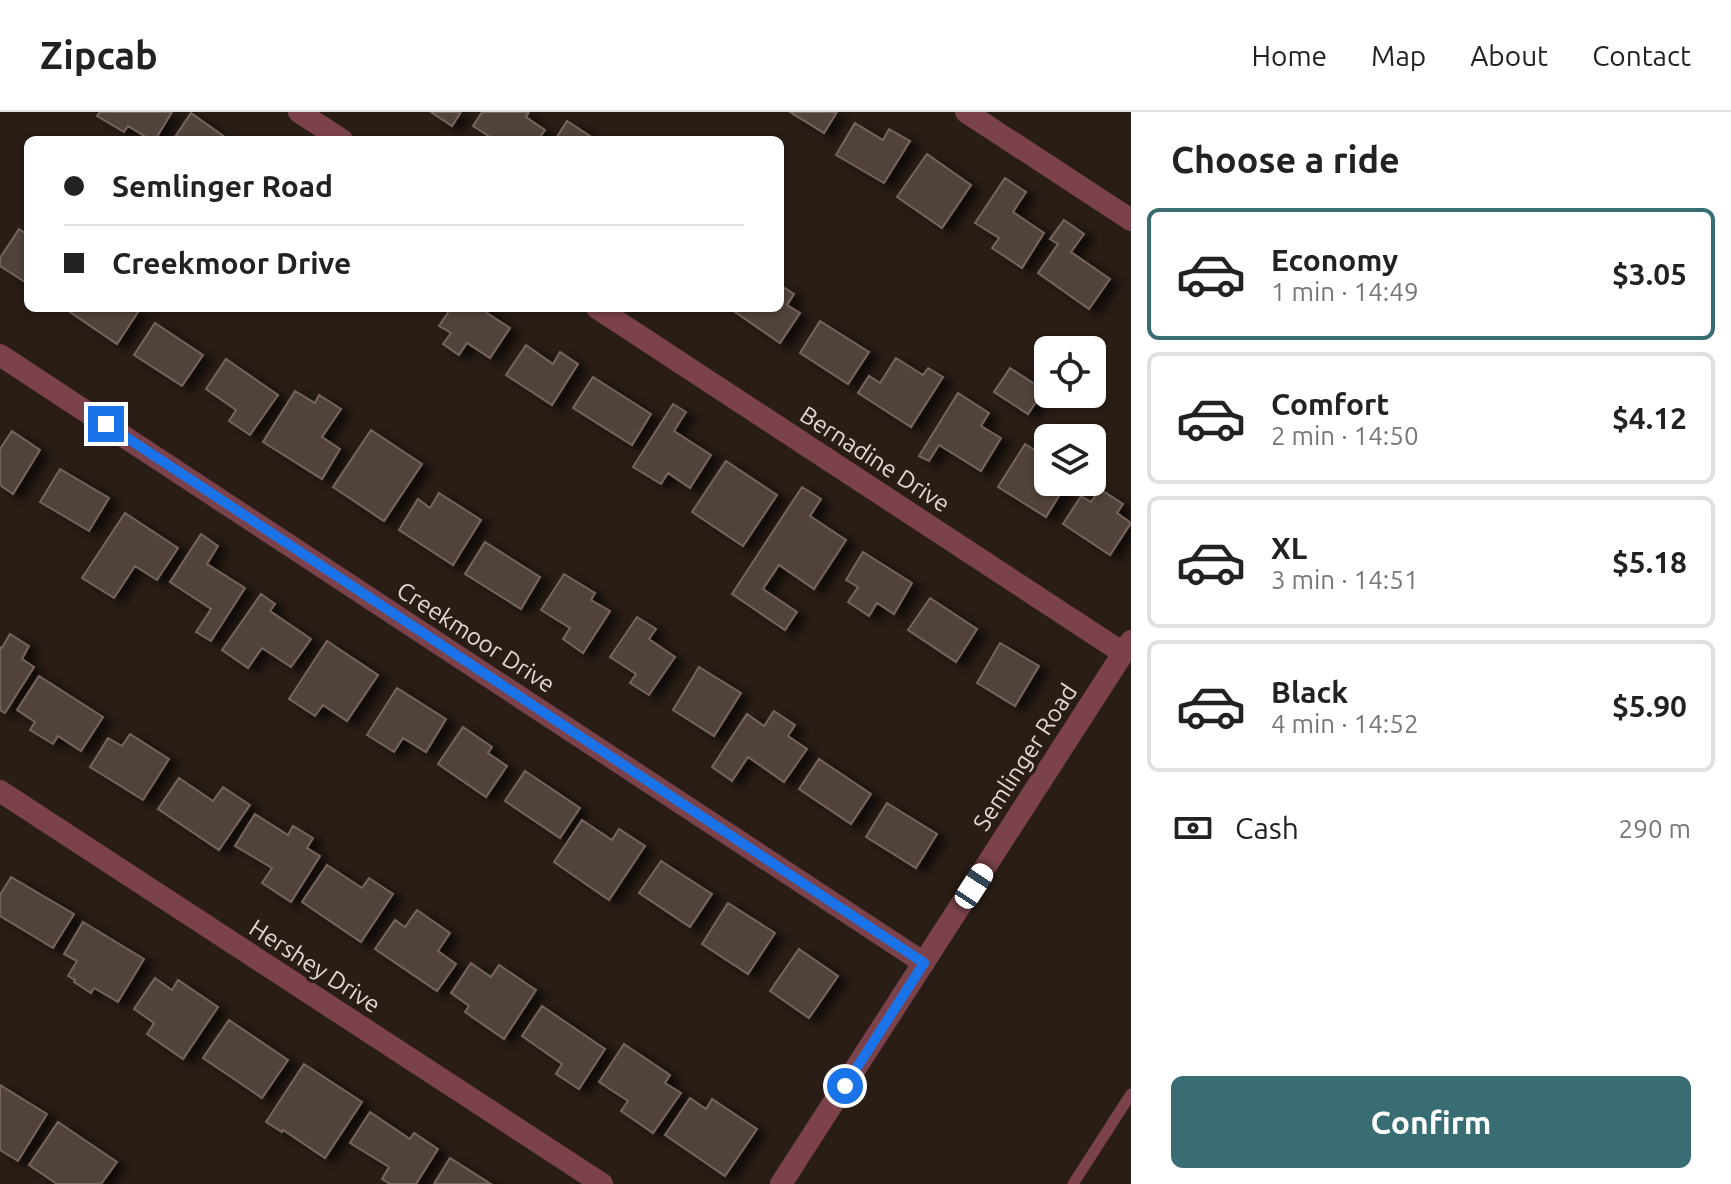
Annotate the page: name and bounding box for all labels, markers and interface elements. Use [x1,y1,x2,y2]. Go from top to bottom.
text: Zipcab [40,34,158,76]
text: Home [1252,40,1327,71]
text: Map [1371,40,1426,71]
text: About [1470,40,1548,71]
text: Contact [1592,40,1691,71]
text: Choose a ride [1171,139,1400,180]
text: Semlinger Road [112,169,333,203]
icon: car [1175,238,1247,310]
text: Economy [1271,243,1398,277]
text: Creekmoor Drive [112,246,351,280]
text: $3.05 [1612,257,1687,291]
text: 1 min · 14:49 [1271,277,1419,306]
map controls [1034,336,1106,496]
button: locate [1034,336,1106,408]
icon: car [1175,382,1247,454]
text: Comfort [1271,387,1389,421]
street label: Bernadine Drive [795,401,955,517]
text: $4.12 [1612,401,1687,435]
route end [88,406,124,442]
text: 2 min · 14:50 [1271,421,1419,450]
button: layers [1034,424,1106,496]
icon: car [1175,526,1247,598]
text: XL [1271,531,1307,565]
text: $5.18 [1612,545,1687,579]
text: 3 min · 14:51 [1271,565,1419,594]
street label: Creekmoor Drive [392,576,560,698]
icon: car [1175,670,1247,742]
text: Black [1271,675,1348,709]
street label: Semlinger Road [968,679,1082,835]
text: $5.90 [1612,689,1687,723]
text: 4 min · 14:52 [1271,709,1419,738]
icon: cash [1171,806,1215,850]
text: Cash [1235,811,1299,845]
text: 290 m [1619,814,1691,843]
car [951,859,997,913]
street label: Hershey Drive [245,914,385,1018]
route start [827,1068,863,1104]
button: Confirm [1171,1076,1691,1168]

